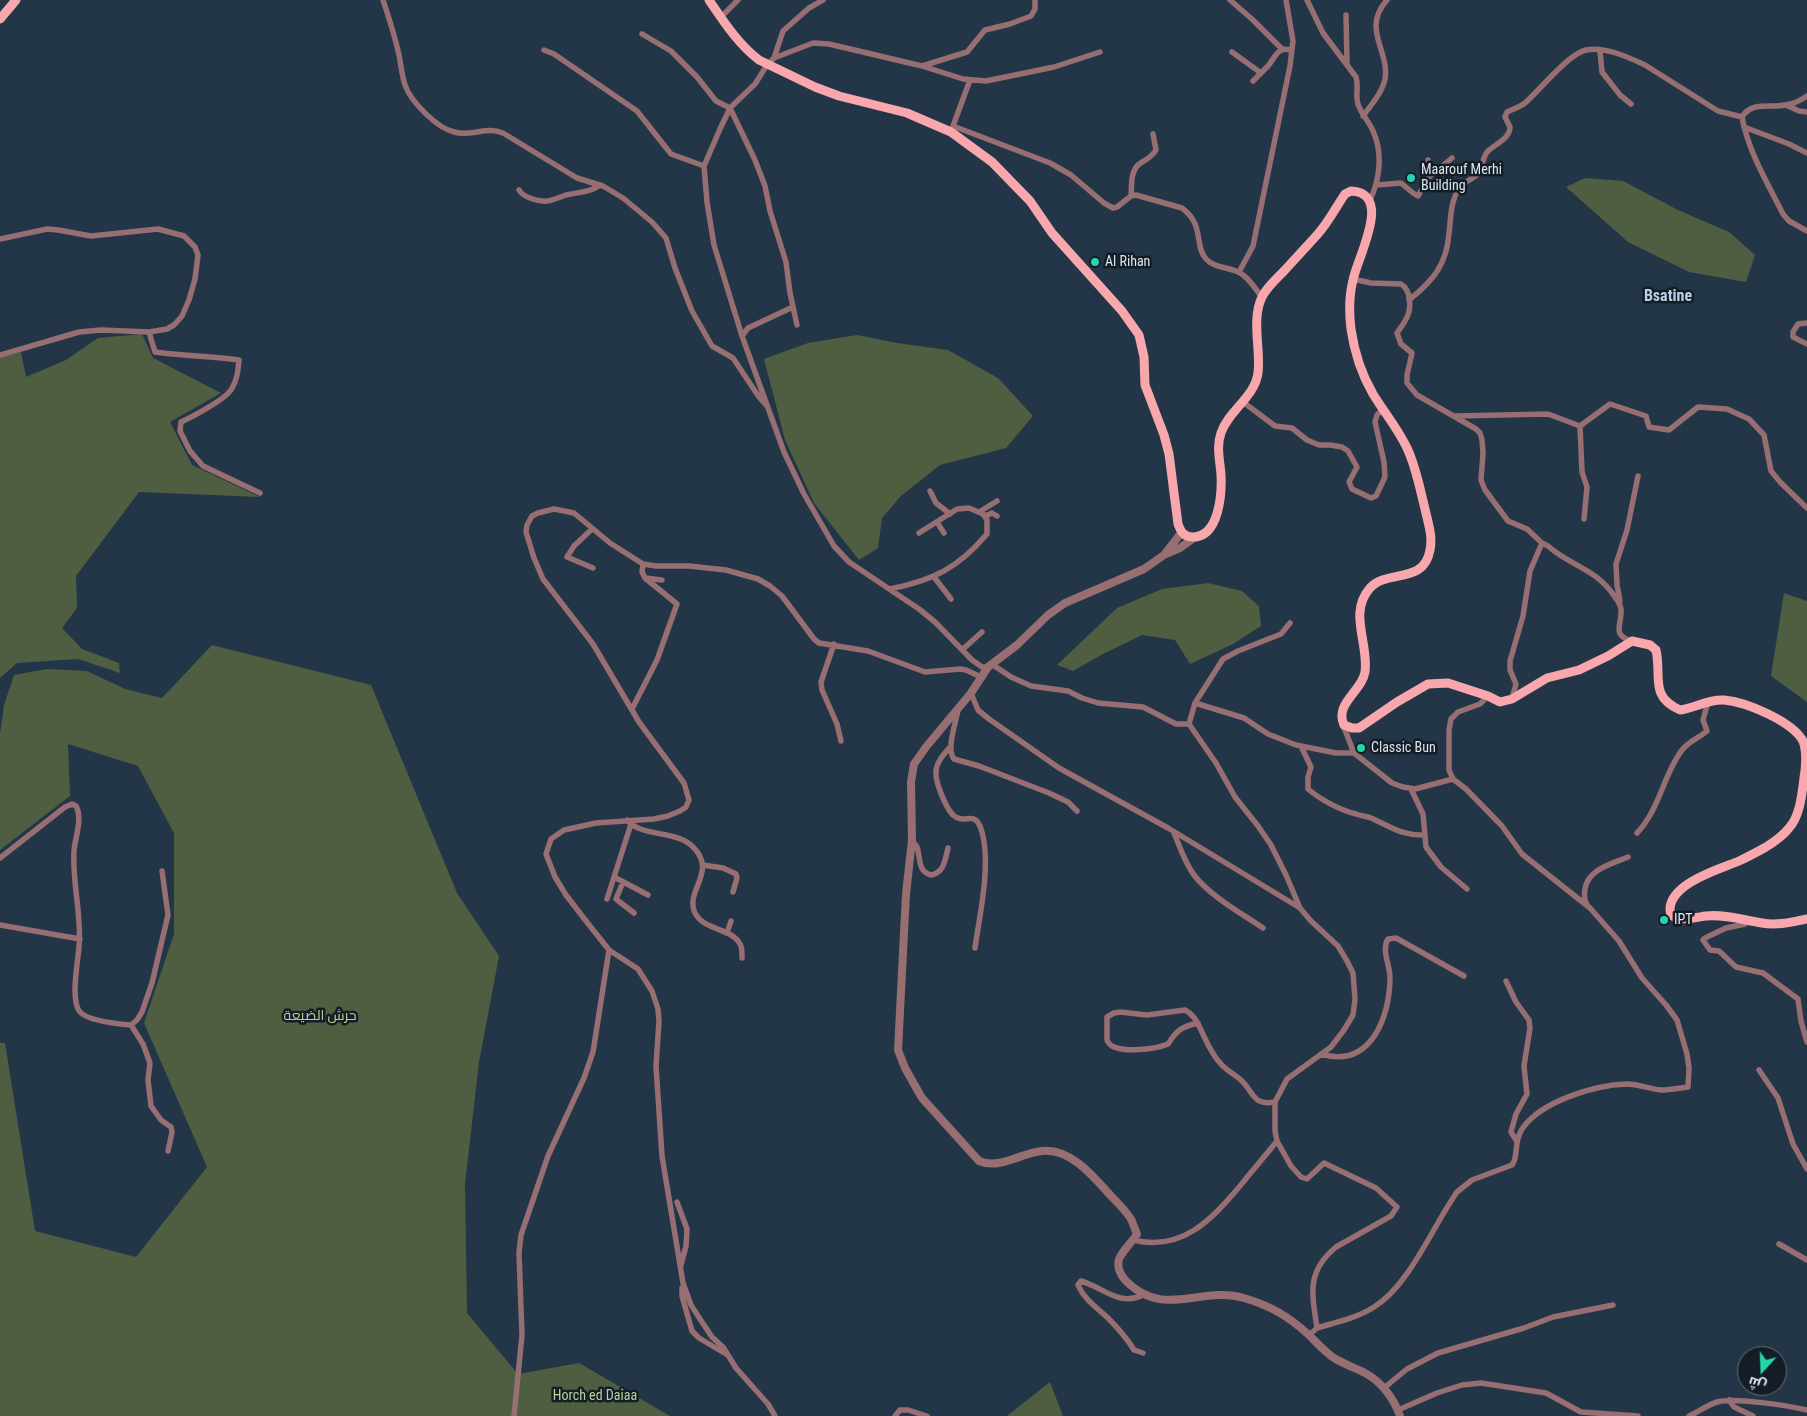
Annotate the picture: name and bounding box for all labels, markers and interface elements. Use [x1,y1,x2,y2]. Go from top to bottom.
place label: Maarouf Merhi Building [1421,162,1502,194]
marker: Maarouf Merhi Building [1405,172,1417,184]
place label: Al Rihan [1105,254,1150,270]
marker: Al Rihan [1089,256,1101,268]
district label: Bsatine [1644,287,1692,307]
place label: Classic Bun [1371,740,1436,756]
marker: Classic Bun [1355,742,1367,754]
place label: IPT [1674,912,1693,928]
marker: IPT [1658,914,1670,926]
park label: حرش الضيعة [284,1008,356,1024]
north arrow [1737,1346,1787,1396]
text: ش [1746,1374,1768,1395]
park label: Horch ed Daiaa [553,1388,637,1404]

